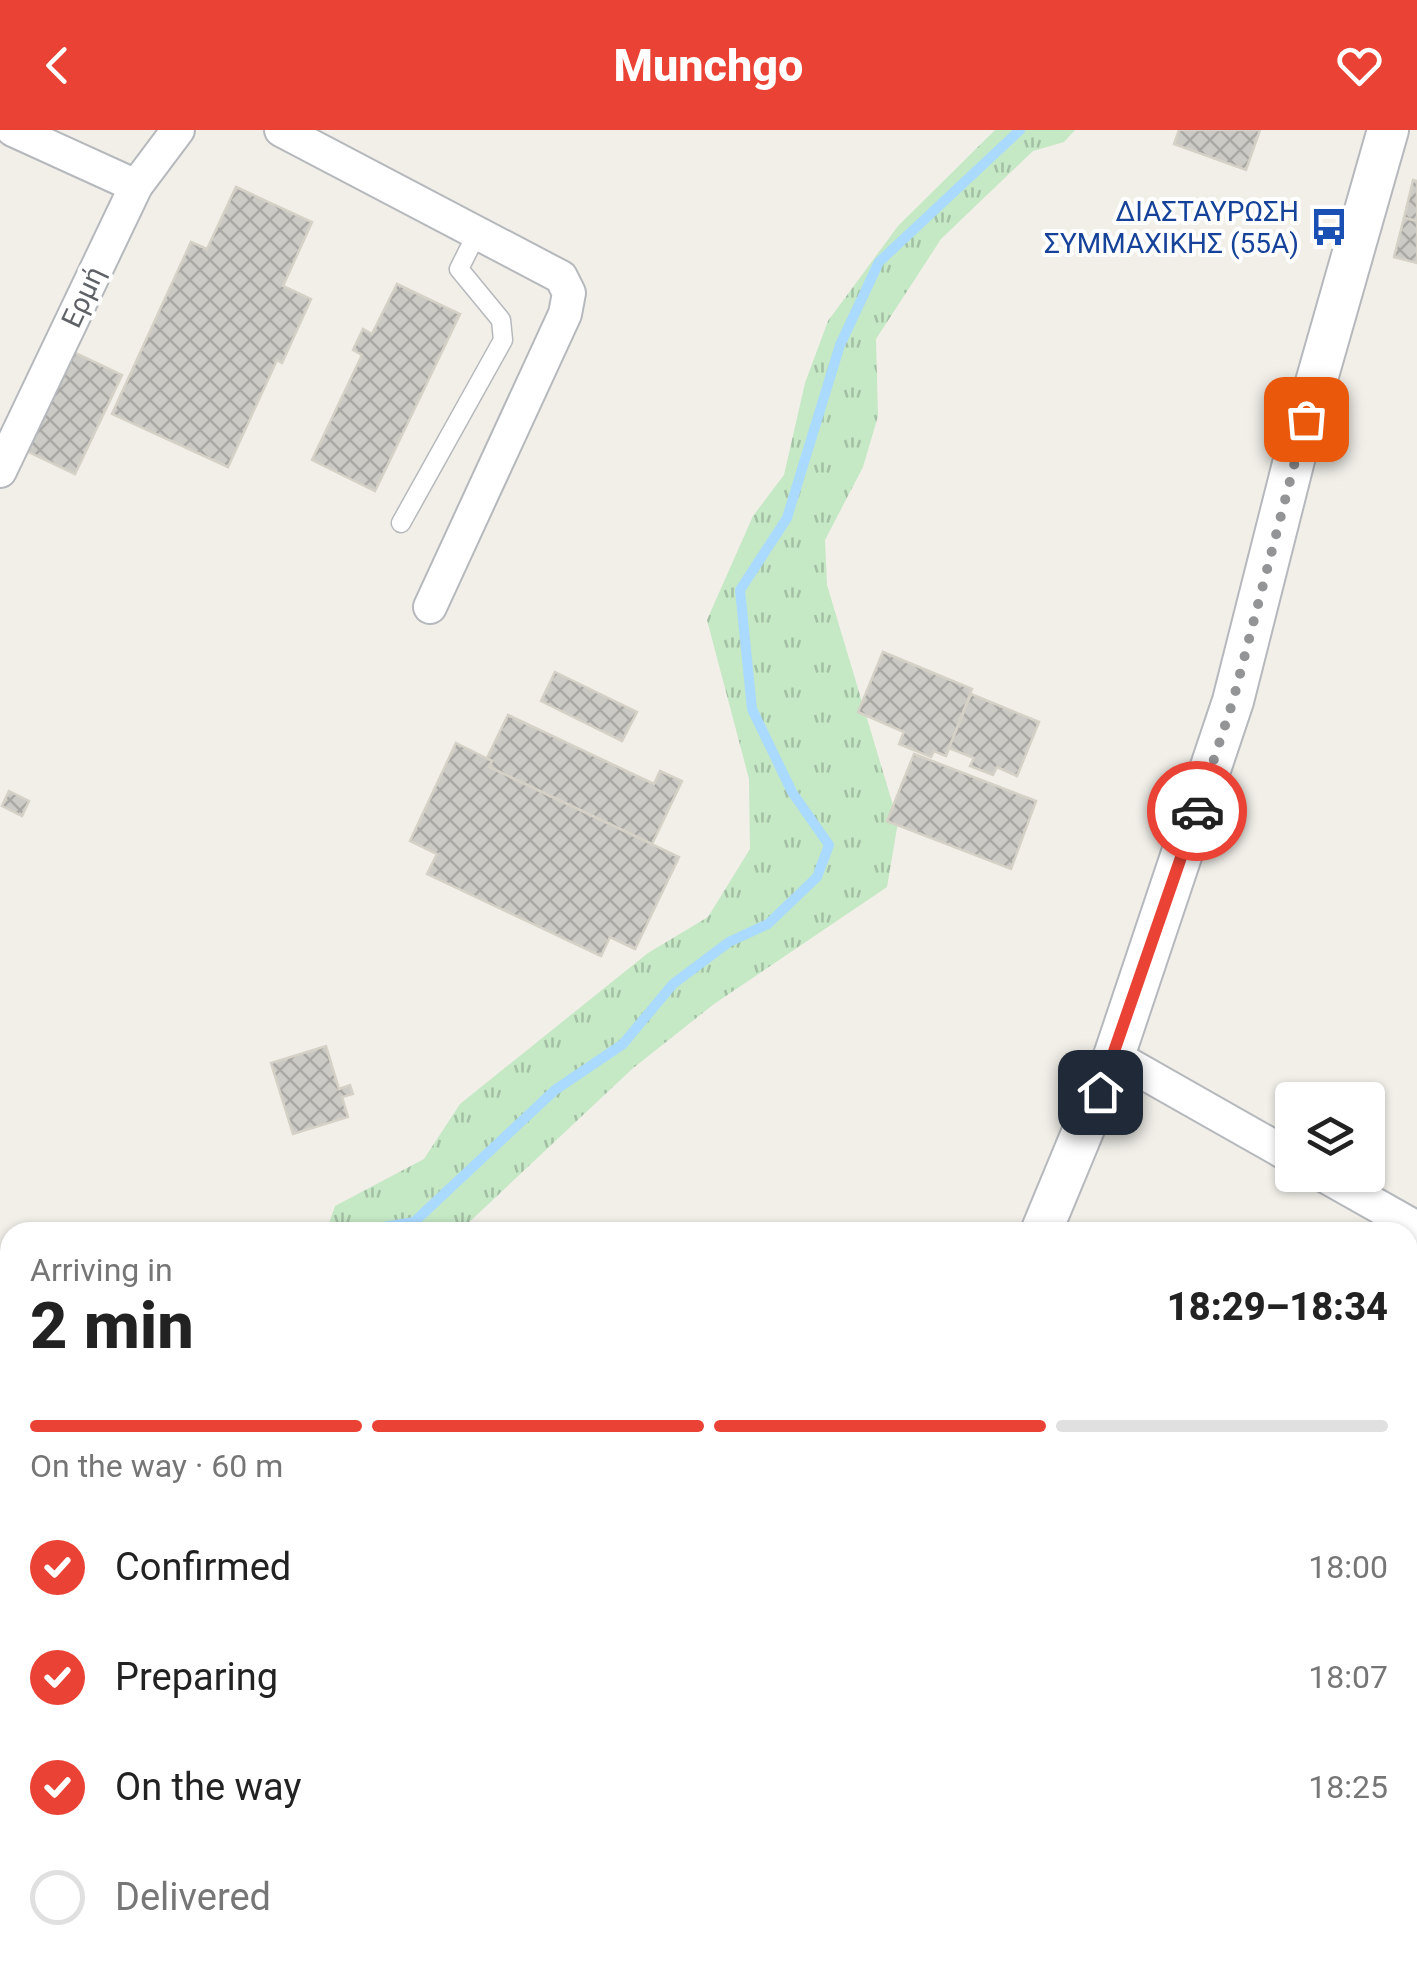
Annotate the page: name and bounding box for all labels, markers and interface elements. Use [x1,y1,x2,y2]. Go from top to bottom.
icon: back [30,38,85,93]
icon: heart [1332,38,1387,93]
text: Munchgo [614,39,803,92]
place label: ΔΙΑΣΤΑΥΡΩΣΗ ΣΥΜΜΑΧΙΚΗΣ (55Α) [1044,195,1299,260]
bus stop icon: ΔΙΑΣΤΑΥΡΩΣΗ ΣΥΜΜΑΧΙΚΗΣ (55Α) [1308,206,1350,248]
street label: Ερμή [55,261,111,333]
pin [1264,377,1349,462]
icon: bag [1279,392,1334,447]
courier [1147,761,1247,861]
icon: car [1170,784,1225,839]
pin [1058,1050,1143,1135]
icon: home [1073,1065,1128,1120]
map controls [1275,1082,1385,1192]
button: layers [1275,1082,1385,1192]
text: Arriving in [30,1251,173,1289]
text: 18:29–18:34 [1167,1285,1388,1329]
text: 2 min [30,1288,194,1364]
text: On the way · 60 m [30,1447,283,1485]
icon: check [30,1540,85,1595]
text: Confirmed [115,1545,291,1589]
text: 18:00 [1308,1548,1388,1586]
icon: check [30,1650,85,1705]
text: Preparing [115,1655,278,1699]
text: 18:07 [1308,1658,1388,1696]
icon: check [30,1760,85,1815]
text: On the way [115,1765,301,1809]
text: 18:25 [1308,1768,1388,1806]
text: Delivered [115,1875,271,1919]

